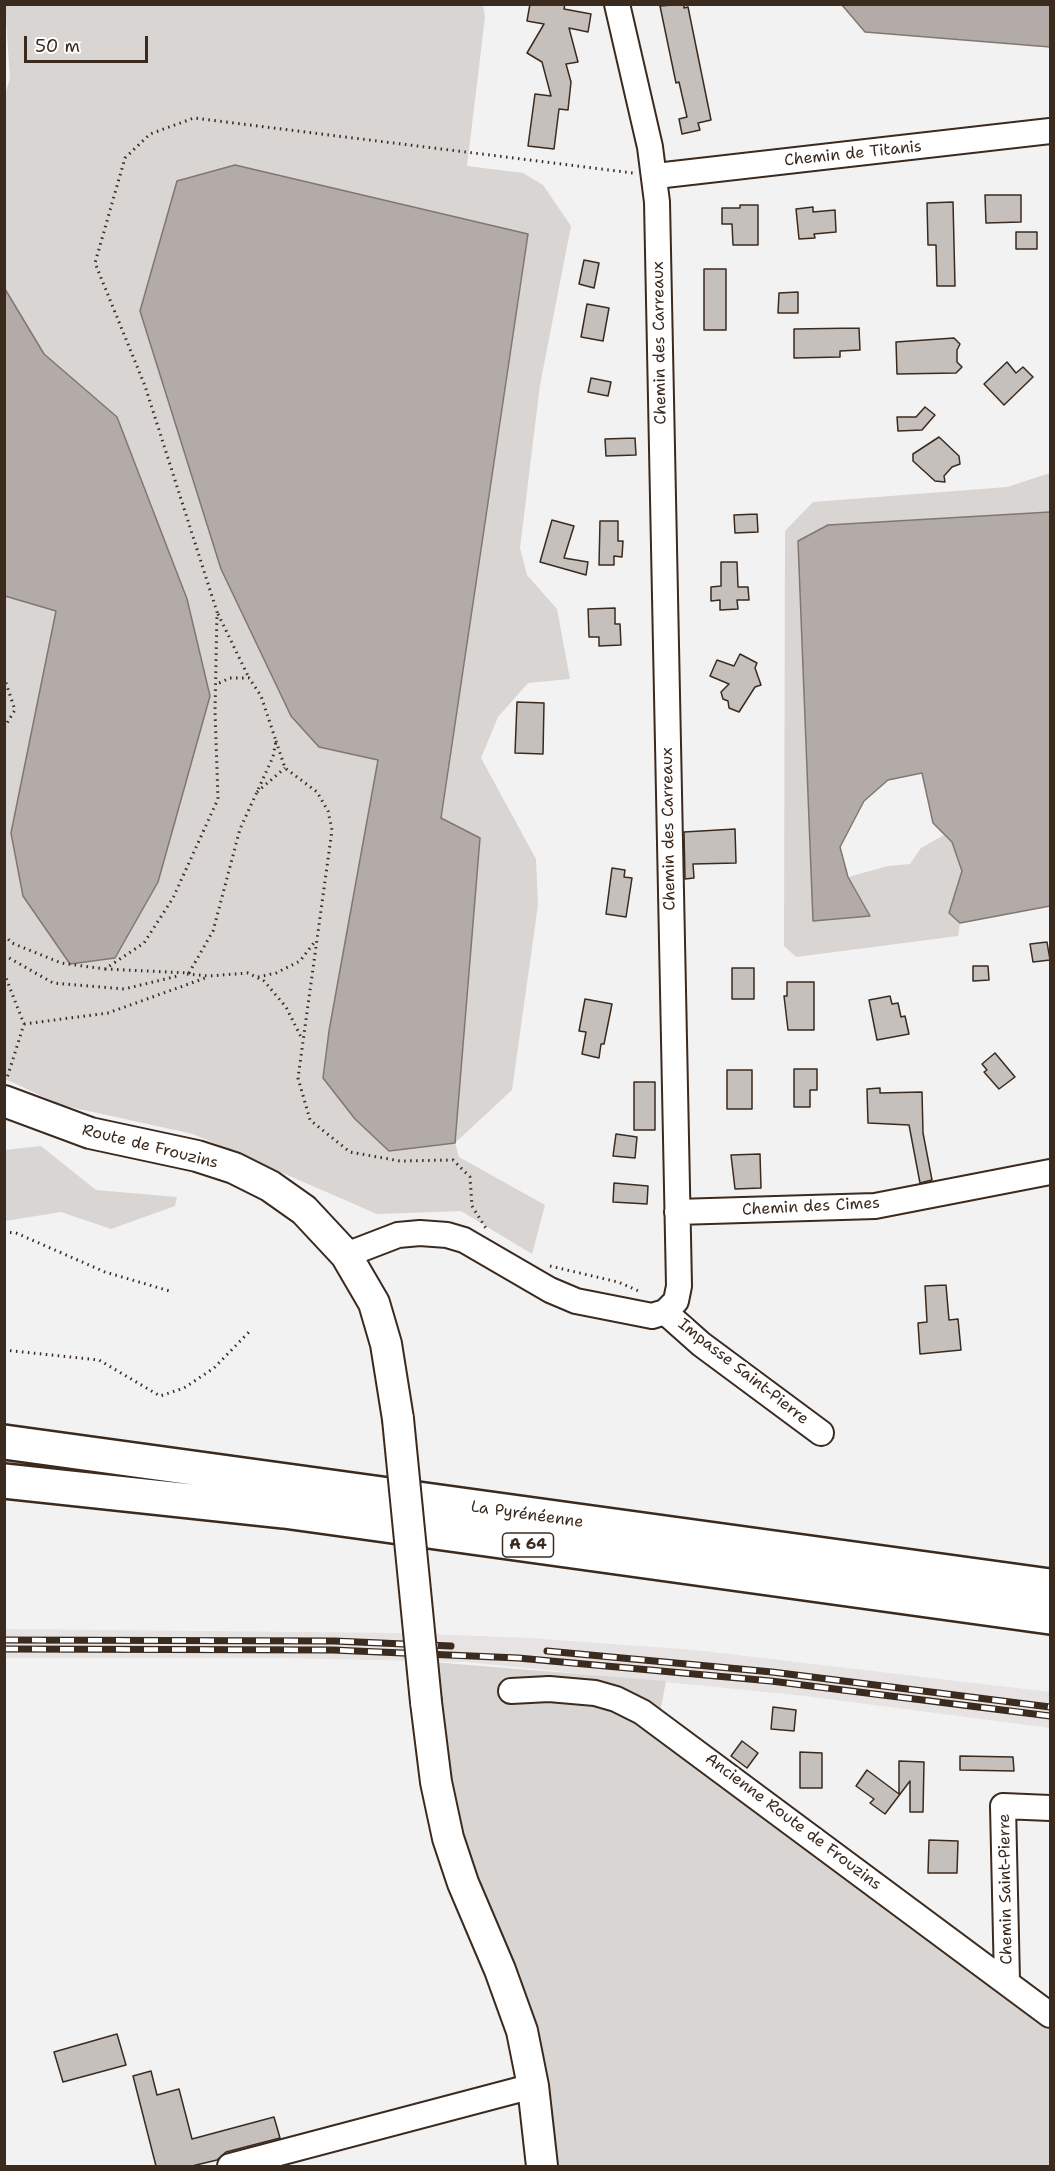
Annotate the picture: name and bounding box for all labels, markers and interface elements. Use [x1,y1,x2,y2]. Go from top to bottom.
scale bar [27,24,152,62]
text: 50 m [35,34,80,58]
street label: Chemin de Titanis [783,137,923,171]
street label: Chemin des Carreaux [649,261,671,425]
street label: Chemin des Carreaux [658,747,680,911]
street label: Route de Frouzins [80,1121,220,1173]
street label: Chemin des Cimes [742,1194,880,1220]
street label: Impasse Saint-Pierre [674,1315,812,1429]
street label: La Pyrénéenne [469,1498,585,1532]
road number: A 64 [502,1533,554,1557]
street label: Ancienne Route de Frouzins [701,1749,885,1895]
street label: Chemin Saint-Pierre [995,1813,1017,1965]

